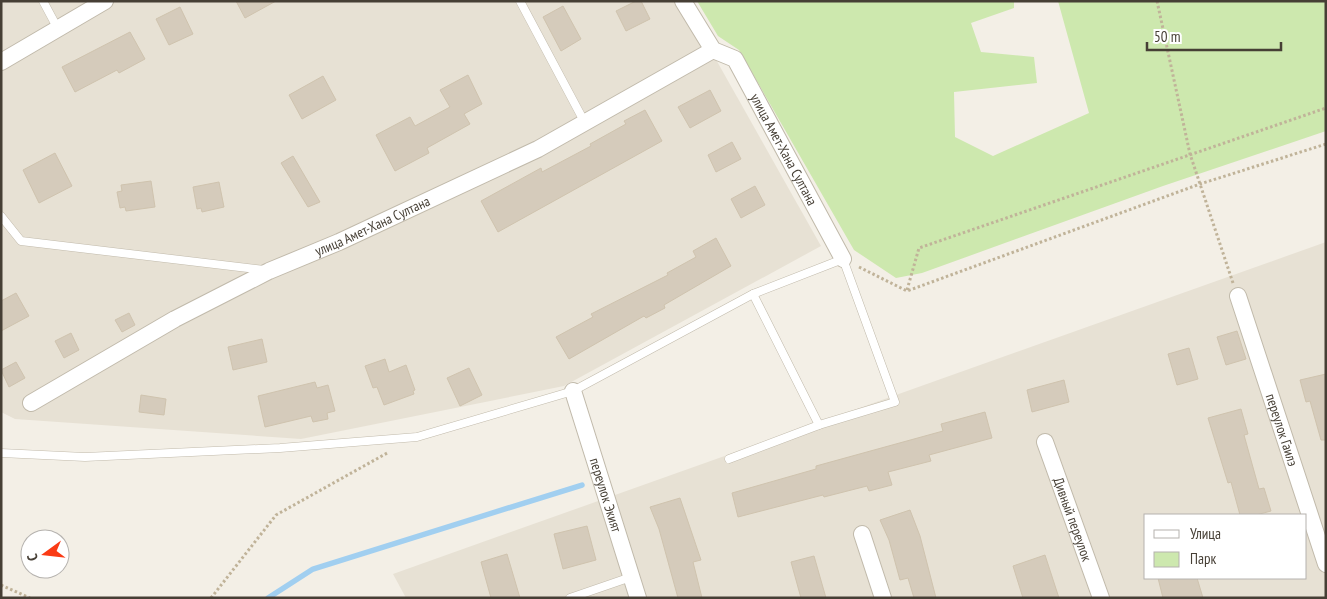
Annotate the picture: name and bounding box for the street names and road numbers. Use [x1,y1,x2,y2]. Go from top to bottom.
street label: улица Амет-Хана Султана [746,90,821,208]
street label: улица Амет-Хана Султана [312,192,433,260]
street label: переулок Гаилэ [1262,391,1302,468]
street label: переулок Экият [586,456,626,535]
street label: Дивный переулок [1049,475,1096,564]

